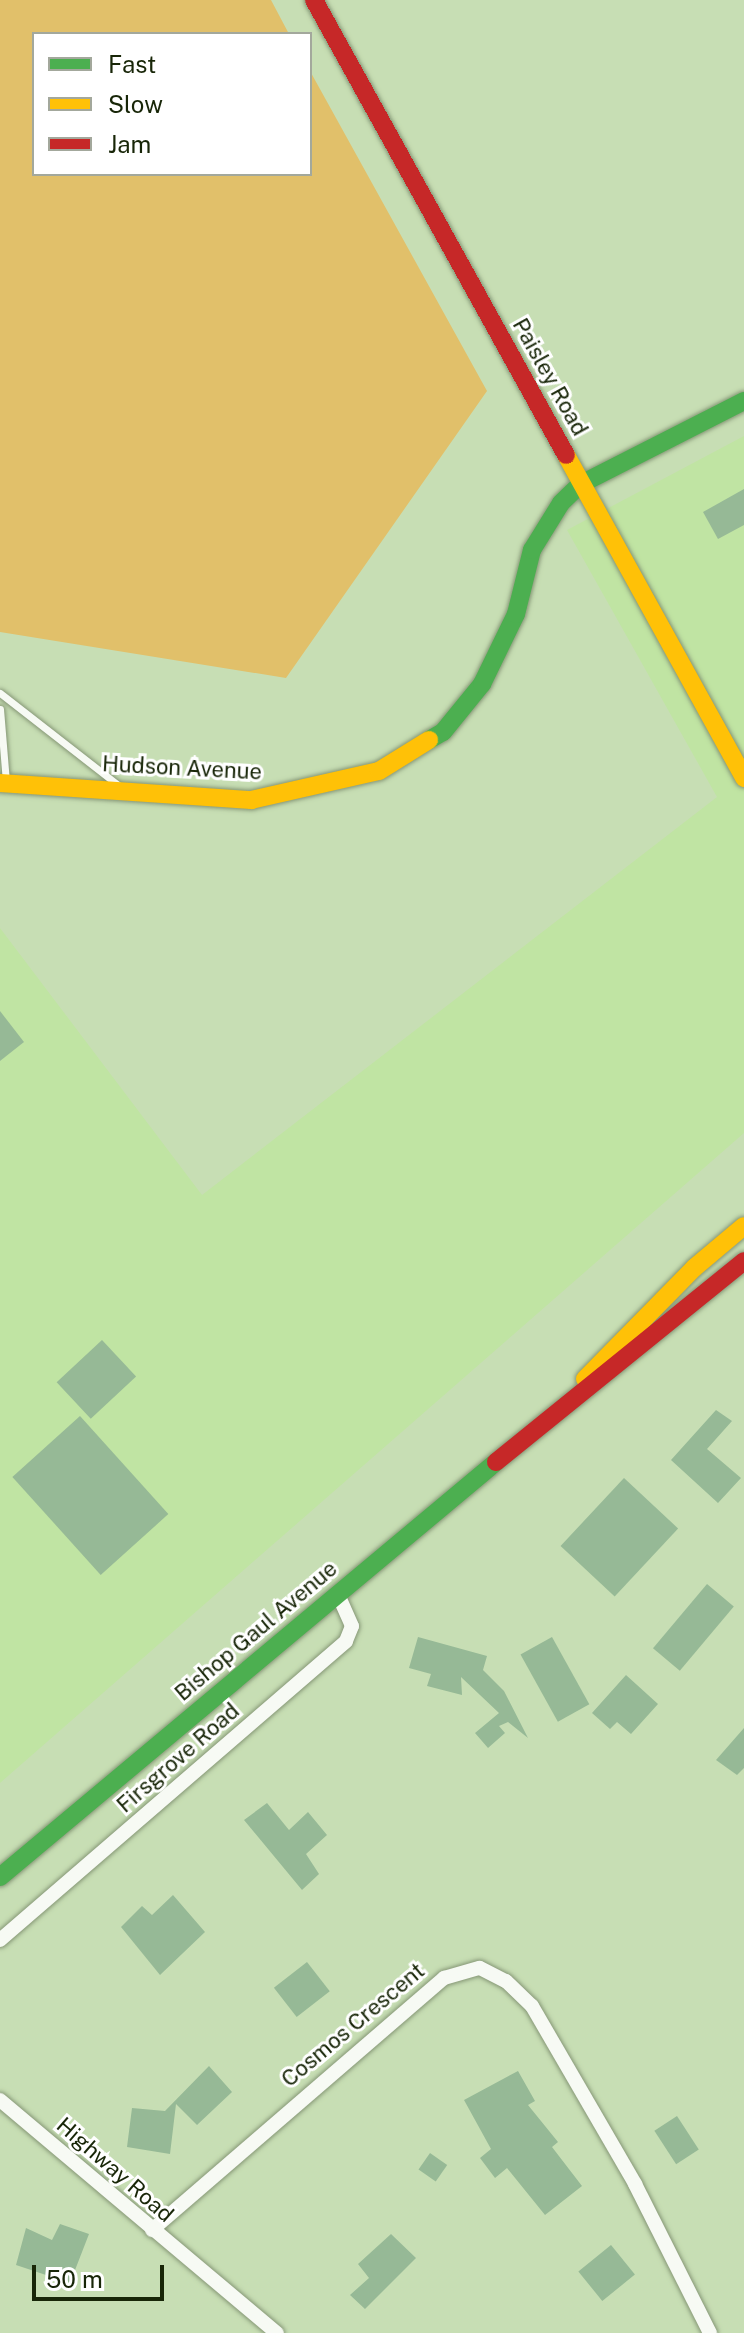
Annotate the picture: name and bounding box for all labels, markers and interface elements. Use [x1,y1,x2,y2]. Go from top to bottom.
legend [32,32,312,176]
text: Fast [108,50,156,78]
text: Slow [108,90,163,118]
text: Jam [108,130,151,158]
street label: Paisley Road [507,314,593,440]
street label: Hudson Avenue [101,751,263,785]
street label: Bishop Gaul Avenue [170,1555,342,1707]
street label: Firsgrove Road [111,1698,245,1818]
street label: Cosmos Crescent [276,1957,430,2093]
street label: Highway Road [51,2112,179,2228]
scale bar [36,2249,168,2299]
text: 50 m [46,2265,103,2293]

